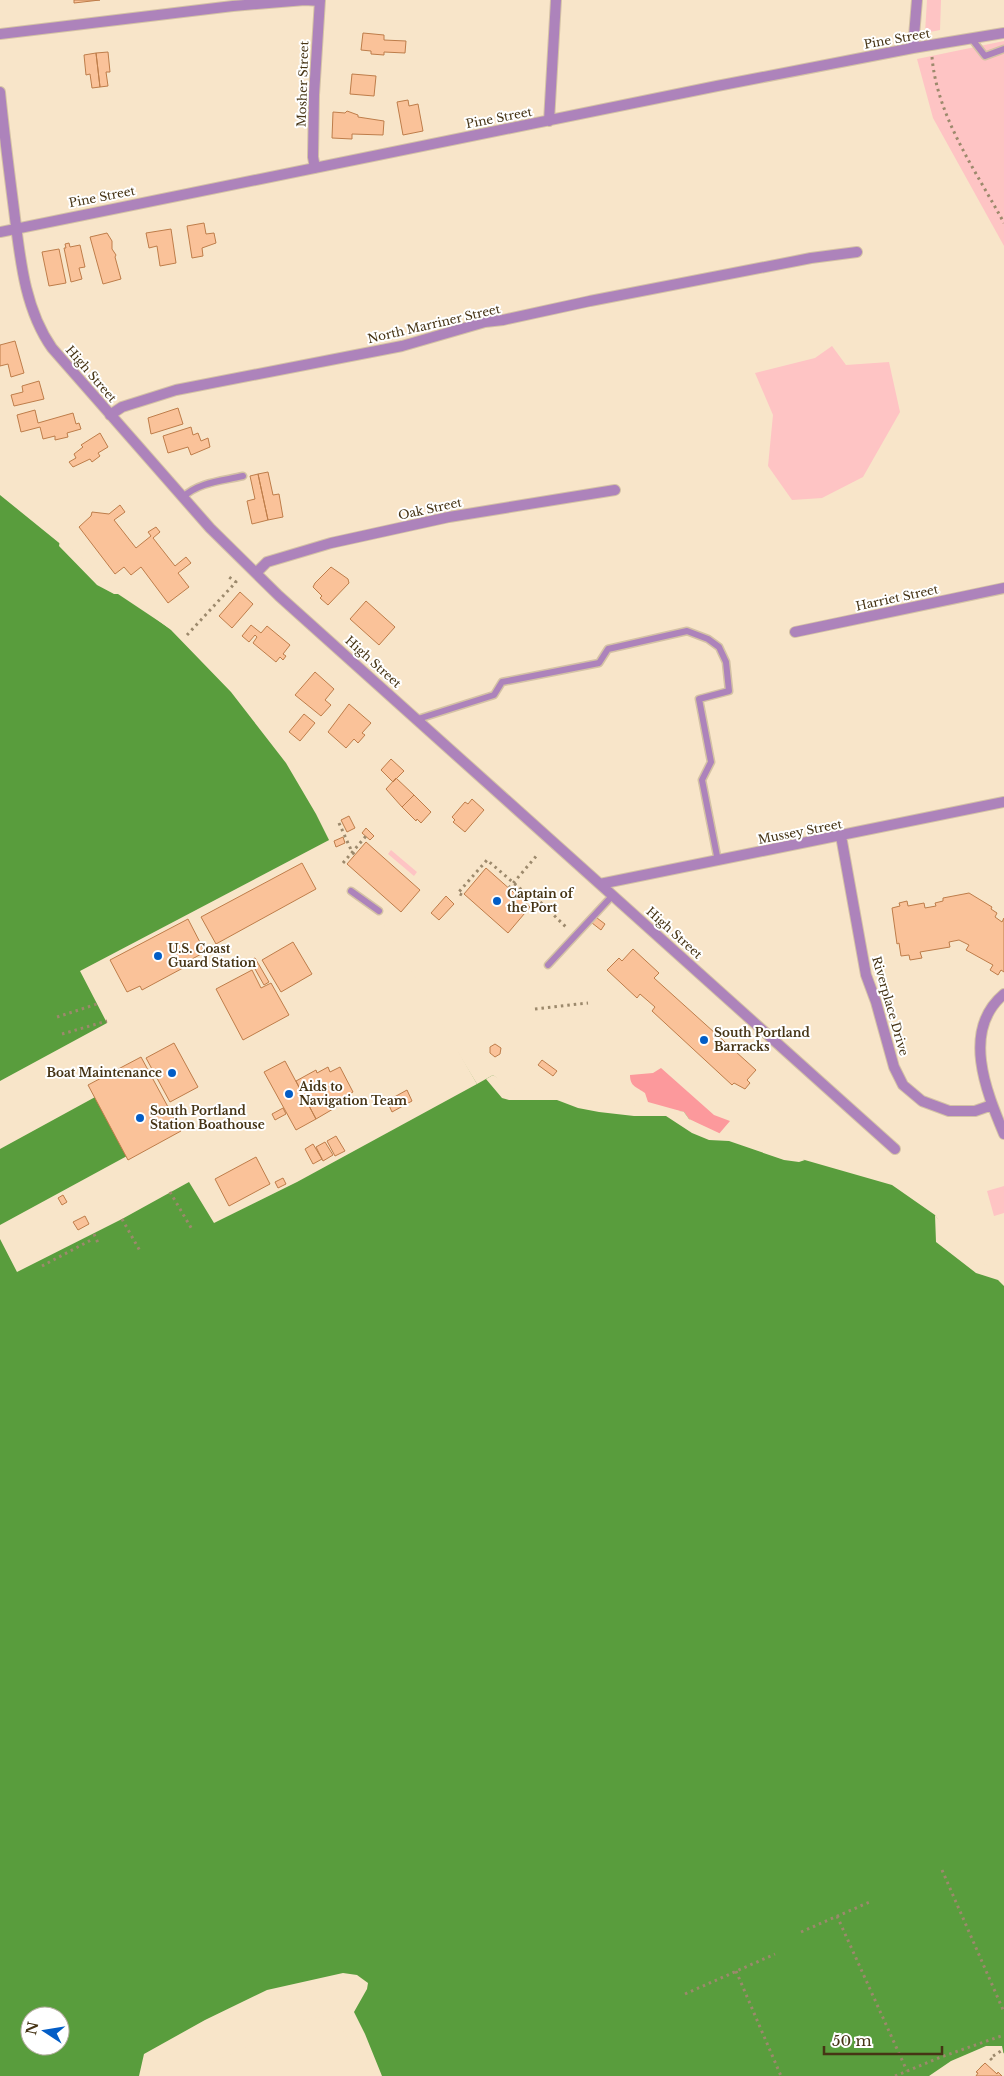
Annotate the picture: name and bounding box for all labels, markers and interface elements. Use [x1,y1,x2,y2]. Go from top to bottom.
street label: Pine Street [863,25,932,52]
street label: Mosher Street [294,40,312,127]
street label: Pine Street [465,104,534,131]
street label: Pine Street [68,183,137,210]
street label: North Marriner Street [366,301,502,346]
street label: High Street [63,342,120,405]
street label: Oak Street [397,494,464,523]
street label: Harriet Street [854,581,940,614]
street label: High Street [342,633,405,691]
street label: Mussey Street [757,816,844,847]
place label: Captain of the Port [507,886,575,915]
marker: Captain of the Port [491,895,503,907]
street label: High Street [643,904,706,962]
place label: U.S. Coast Guard Station [168,941,257,970]
marker: U.S. Coast Guard Station [152,950,164,962]
street label: Riverplace Drive [869,954,912,1057]
place label: South Portland Barracks [714,1025,810,1054]
marker: South Portland Barracks [698,1034,710,1046]
place label: Boat Maintenance [46,1065,162,1080]
marker: Boat Maintenance [166,1067,178,1079]
place label: Aids to Navigation Team [298,1079,408,1108]
marker: Aids to Navigation Team [283,1088,295,1100]
place label: South Portland Station Boathouse [150,1103,265,1132]
marker: South Portland Station Boathouse [134,1112,146,1124]
north arrow [20,2006,70,2056]
text: N [22,2020,42,2037]
scale bar [824,2024,942,2056]
text: 50 m [832,2031,872,2050]

